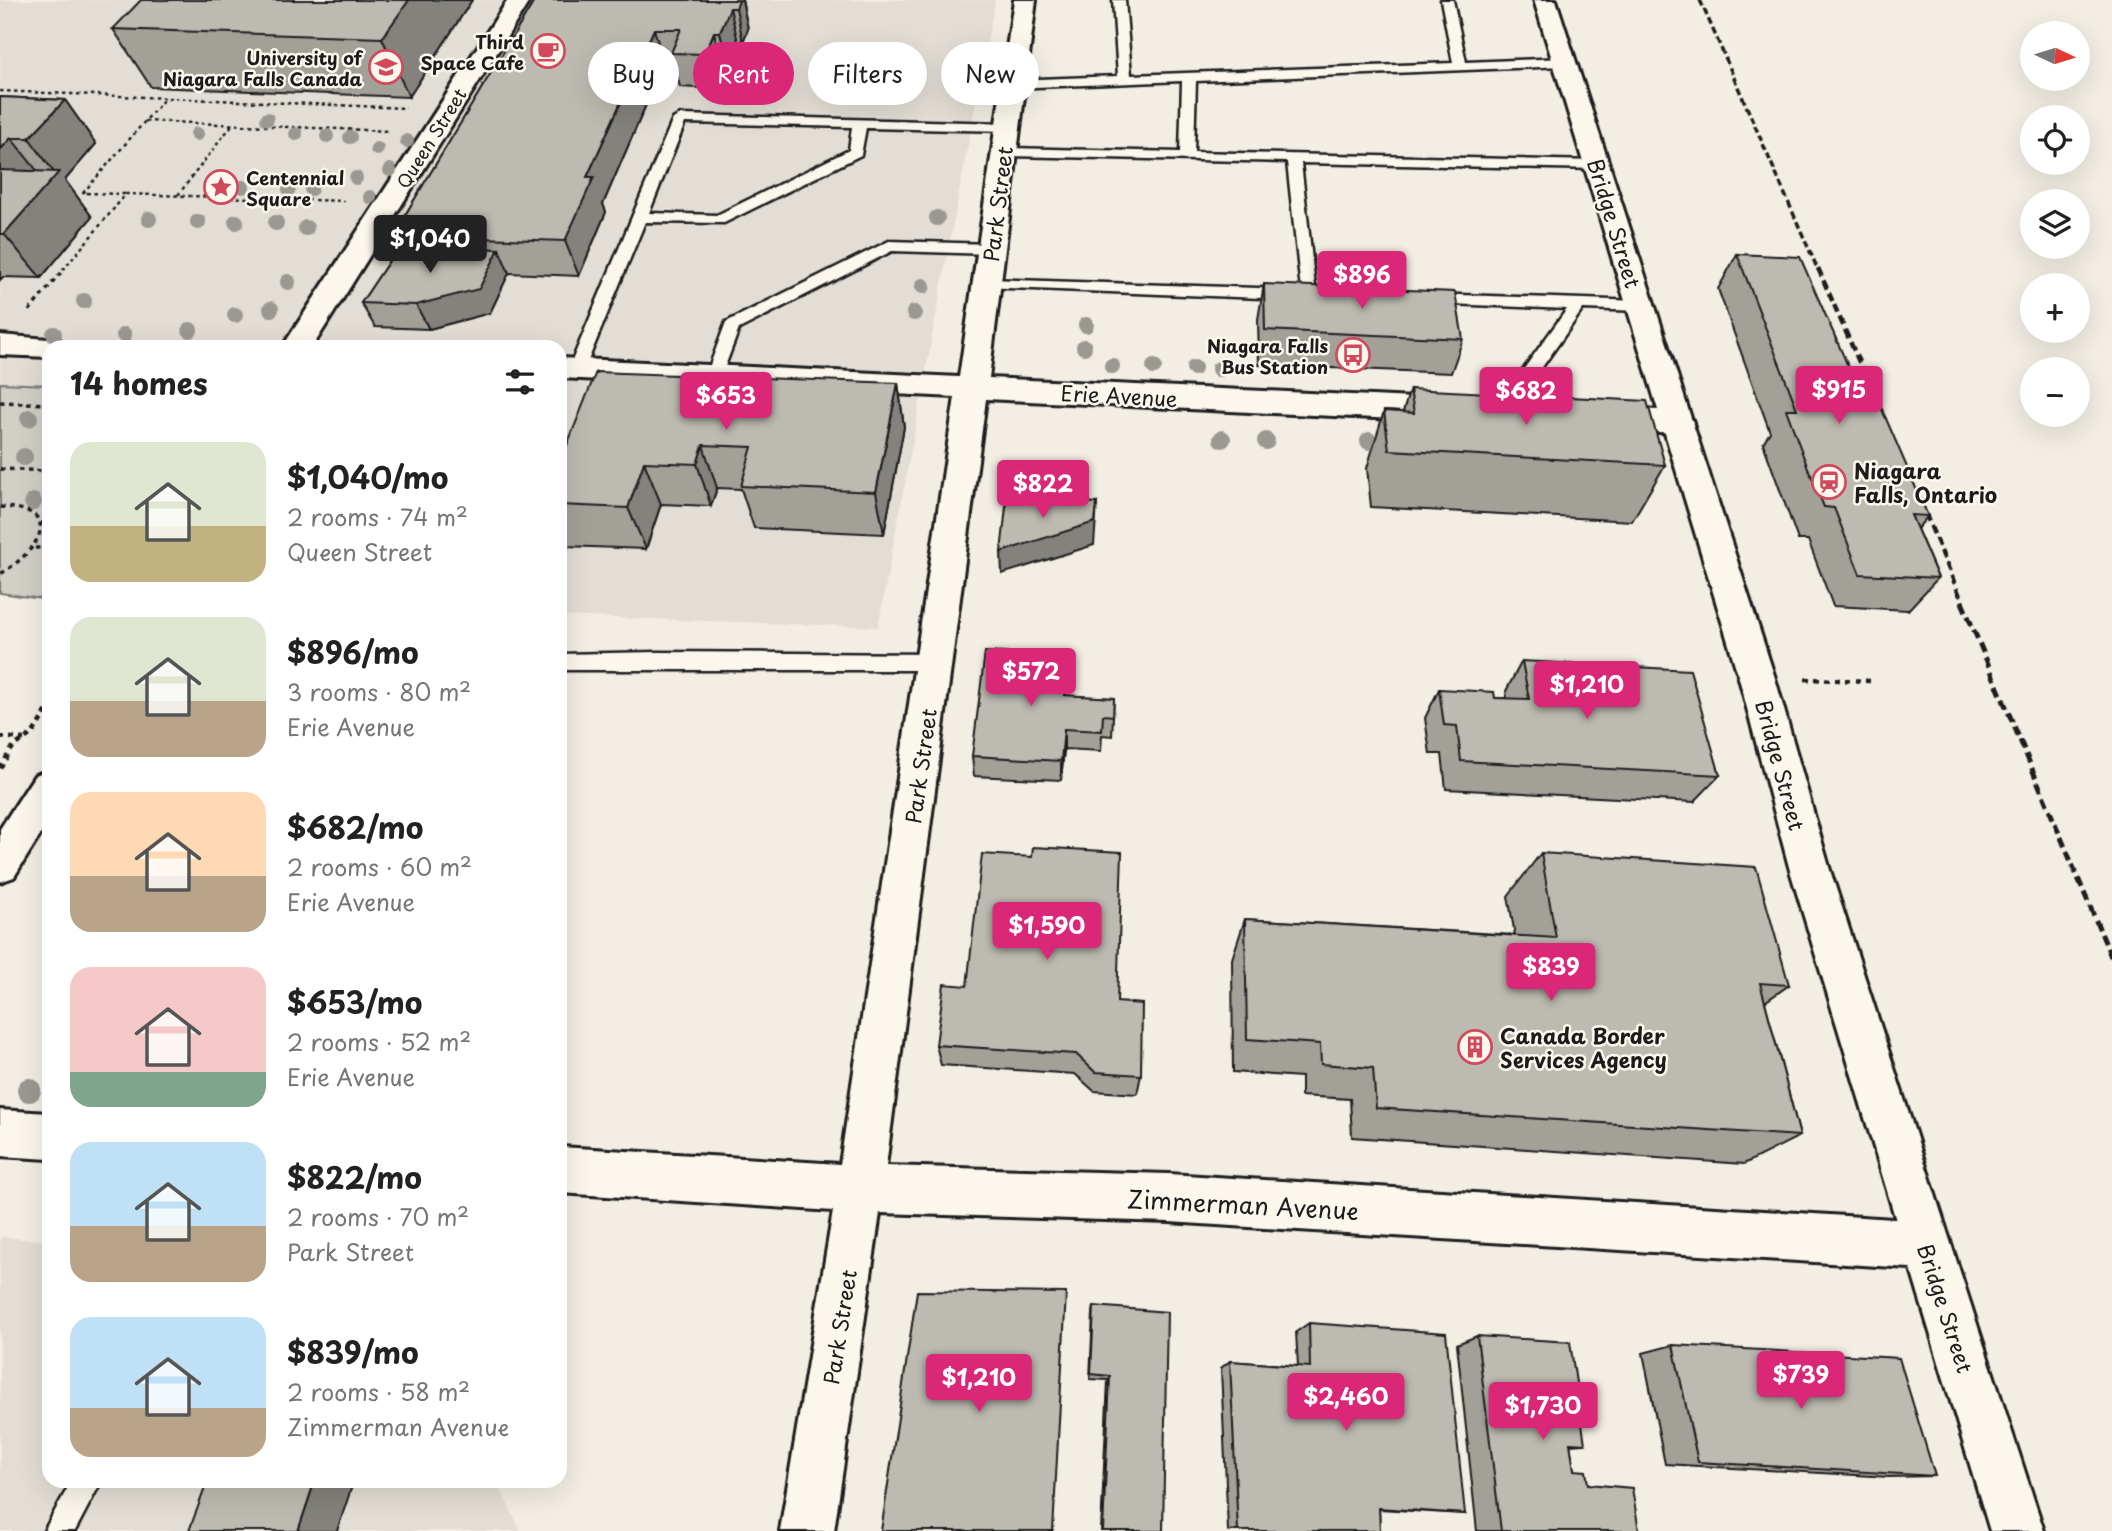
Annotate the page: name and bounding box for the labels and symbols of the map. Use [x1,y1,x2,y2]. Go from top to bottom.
north arrow [2020,21,2090,91]
place label: Third Space Cafe [420,28,524,76]
cafe icon: Third Space Cafe [529,32,567,70]
place label: University of Niagara Falls Canada [163,44,363,92]
school or university icon: University of Niagara Falls Canada [367,48,405,86]
street label: Queen Street [389,83,473,193]
street label: Park Street [974,145,1020,263]
street label: Bridge Street [1580,154,1650,292]
place label: Centennial Square [246,164,344,212]
place icon: Centennial Square [202,168,240,206]
pin: $1,040 [373,216,487,275]
pin: $896 [1321,252,1403,311]
place label: Niagara Falls Bus Station [1207,332,1328,380]
bus stop icon: Niagara Falls Bus Station [1334,336,1372,374]
pin: $915 [1798,366,1880,426]
pin: $682 [1485,368,1567,427]
pin: $653 [685,372,767,432]
street label: Erie Avenue [1060,376,1178,414]
place label: Niagara Falls, Ontario [1854,454,1997,510]
pin: $822 [1002,461,1084,520]
station icon: Niagara Falls, Ontario [1810,463,1848,501]
pin: $572 [990,648,1072,708]
pin: $1,210 [1530,662,1644,721]
street label: Bridge Street [1748,696,1814,834]
street label: Park Street [896,706,944,826]
pin: $1,590 [990,902,1104,962]
pin: $839 [1510,944,1592,1003]
place label: Canada Border Services Agency [1500,1019,1667,1075]
building icon: Canada Border Services Agency [1456,1028,1494,1066]
street label: Zimmerman Avenue [1126,1180,1360,1228]
street label: Bridge Street [1910,1239,1982,1377]
street label: Park Street [814,1267,864,1387]
pin: $739 [1760,1352,1842,1411]
pin: $1,210 [922,1354,1036,1414]
pin: $2,460 [1289,1374,1403,1433]
pin: $1,730 [1486,1382,1600,1442]

